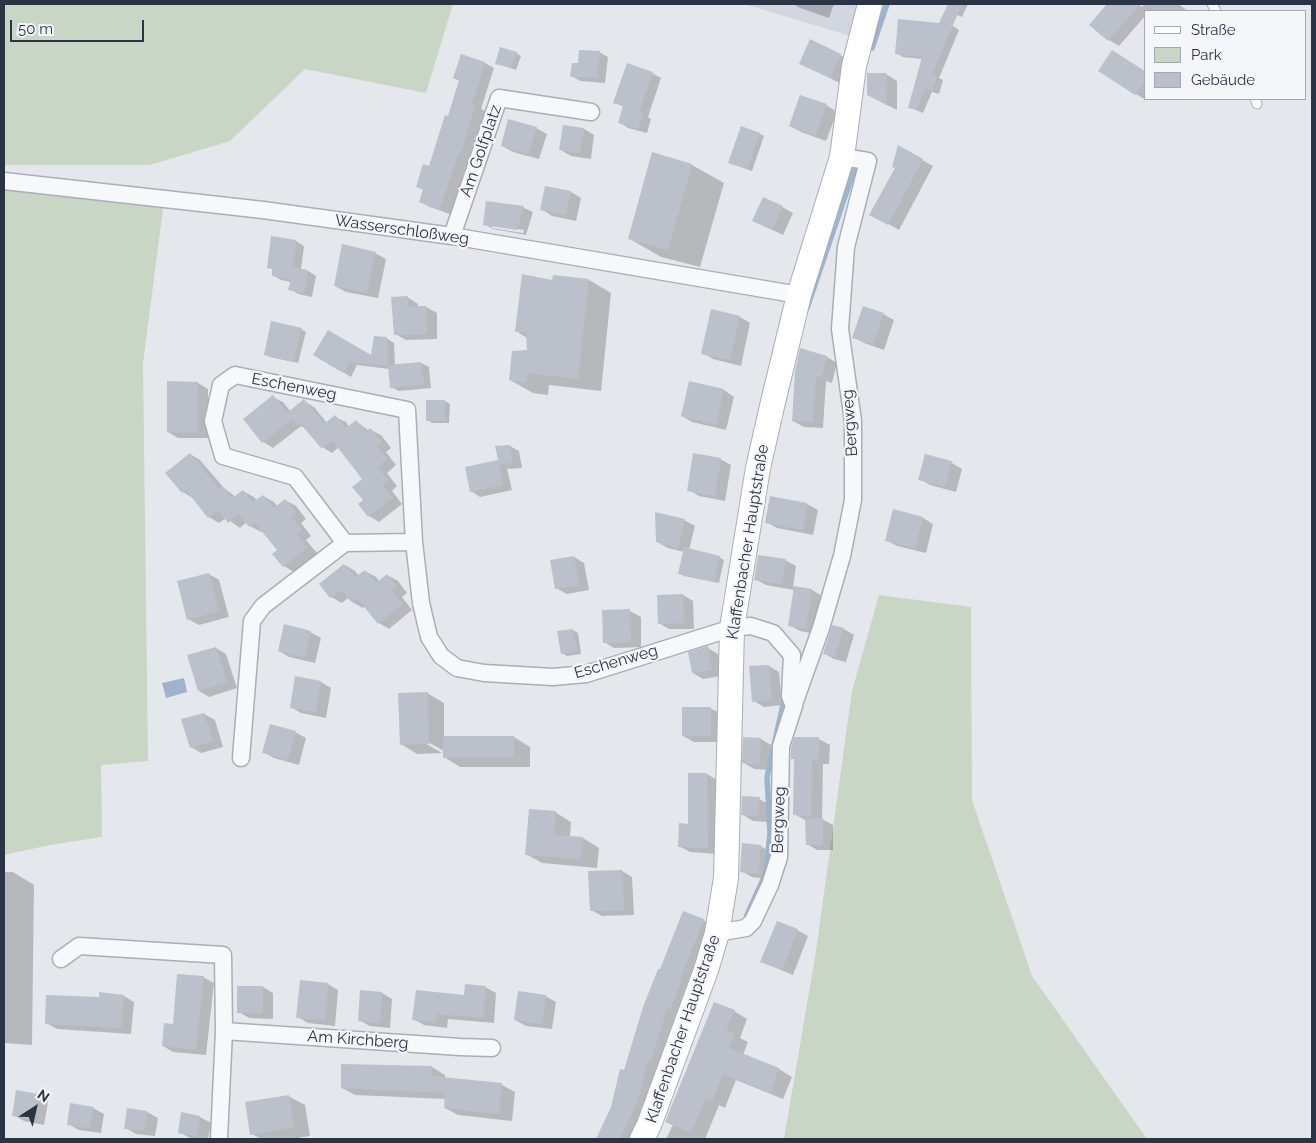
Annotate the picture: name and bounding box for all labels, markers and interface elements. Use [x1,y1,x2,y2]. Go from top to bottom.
scale bar [12,10,146,42]
legend [1144,10,1306,100]
text: 50 m [18,20,53,38]
text: Straße [1191,21,1235,39]
text: Park [1191,46,1222,64]
text: Gebäude [1191,71,1255,89]
street label: Am Golfplatz [456,102,506,200]
street label: Wasserschloßweg [334,211,470,249]
street label: Eschenweg [250,369,338,405]
street label: Bergweg [838,389,862,457]
street label: Klaffenbacher Hauptstraße [723,443,773,641]
street label: Eschenweg [572,641,660,683]
street label: Bergweg [768,786,790,854]
street label: Klaffenbacher Hauptstraße [642,932,724,1126]
street label: Am Kirchberg [307,1027,409,1053]
north arrow [10,1083,60,1133]
text: N [35,1086,53,1105]

